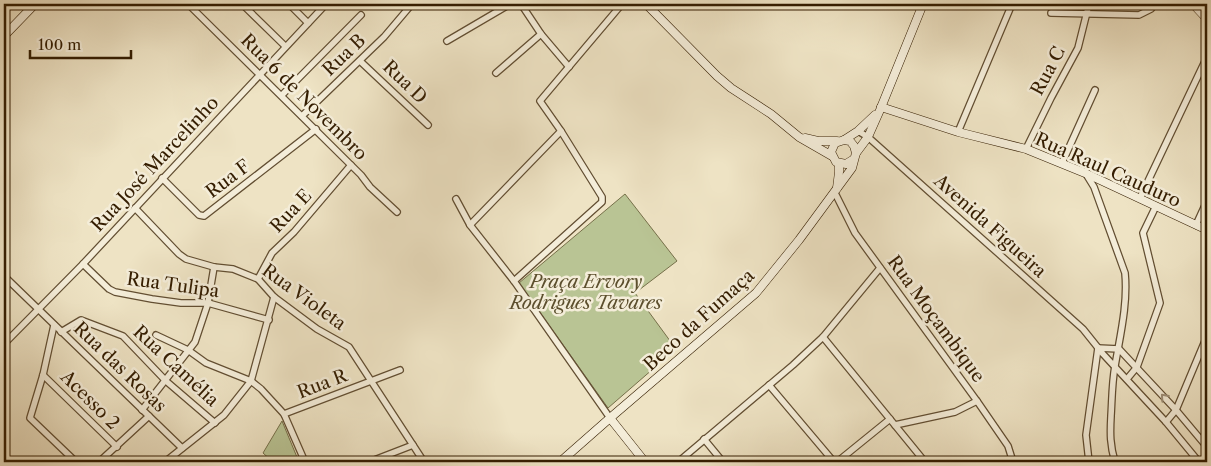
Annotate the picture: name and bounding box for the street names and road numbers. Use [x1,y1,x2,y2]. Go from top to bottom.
street label: Rua 6 de Novembro [236,29,372,165]
street label: Rua B [318,29,370,81]
street label: Rua C [1026,43,1070,99]
street label: Rua D [378,56,432,108]
street label: Rua José Marcelinho [87,92,223,236]
street label: Rua Raul Cauduro [1032,128,1184,212]
street label: Rua F [201,155,255,203]
street label: Avenida Figueira [929,169,1051,283]
street label: Rua E [266,185,316,237]
street label: Rua Moçambique [883,251,989,387]
street label: Rua Violeta [258,259,351,335]
street label: Beco da Fumaça [639,264,759,375]
street label: Rua Tulipa [125,268,221,302]
street label: Rua das Rosas [69,317,171,417]
street label: Rua Camélia [129,321,224,412]
street label: Rua R [294,364,351,403]
street label: Acesso 2 [55,365,124,434]

